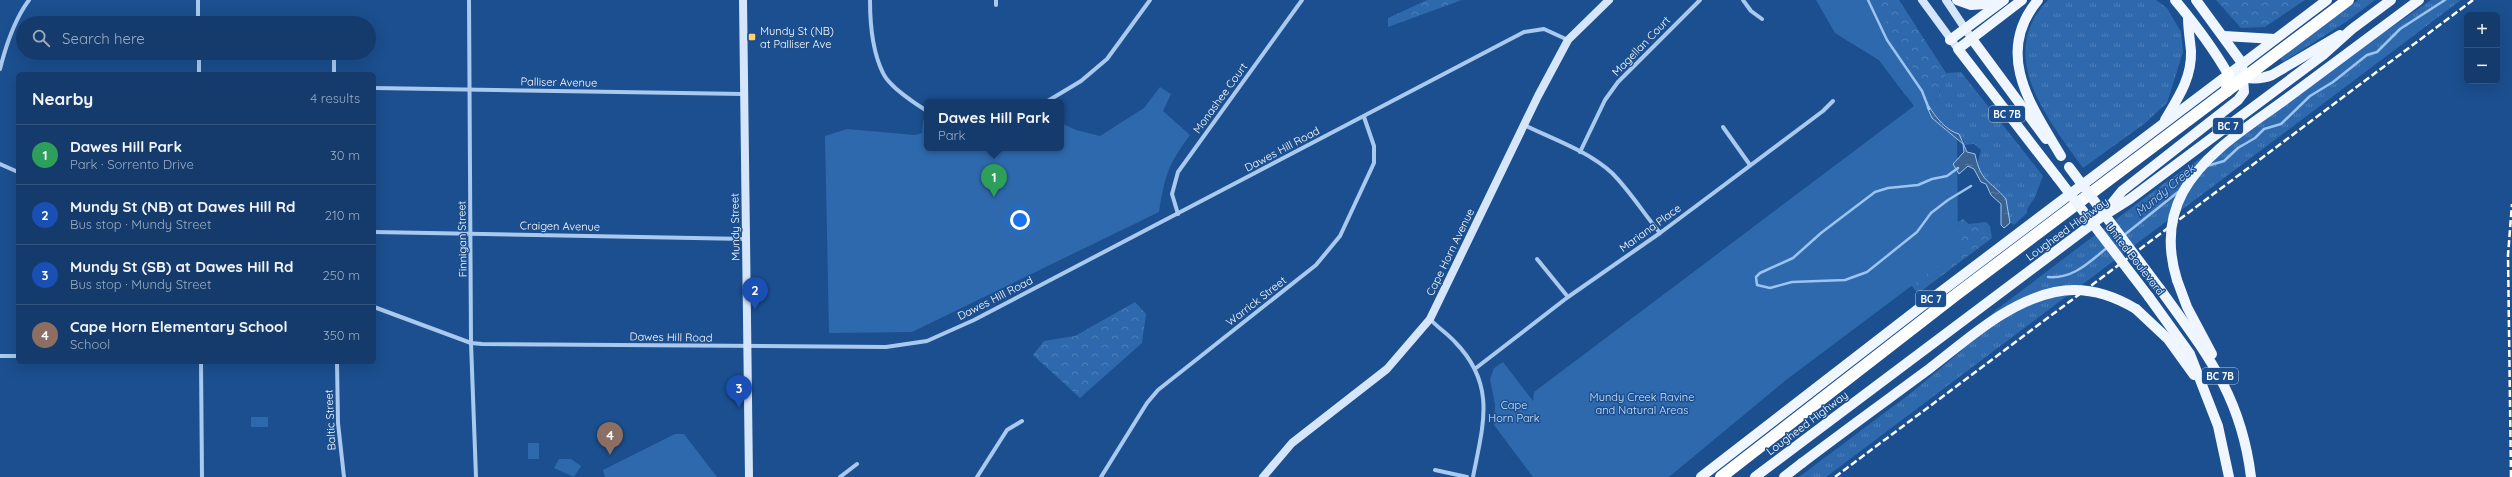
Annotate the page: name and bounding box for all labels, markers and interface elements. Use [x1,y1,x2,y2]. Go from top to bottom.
map controls [2464,12,2500,84]
button: + [2464,12,2500,48]
street label: Magellan Court [1609,13,1673,79]
search box [16,16,376,60]
place label: Mundy St (NB) at Palliser Ave [760,24,834,51]
icon: search [30,27,52,49]
text: Search here [62,29,145,48]
marker: Mundy St (NB) at Palliser Ave [747,32,757,42]
button: − [2464,48,2500,84]
street label: Monashee Court [1190,60,1250,136]
street label: Palliser Avenue [520,74,598,90]
text: Nearby [32,88,93,109]
text: 4 results [310,90,360,106]
popup [924,99,1064,151]
road number: BC 7B [1989,106,2025,122]
text: Dawes Hill Park [938,108,1050,127]
road number: BC 7 [2213,118,2243,134]
street label: Dawes Hill Road [1242,123,1322,175]
text: Park [938,127,966,143]
text: Dawes Hill Park [70,137,182,156]
text: 1 [42,147,48,163]
text: 30 m [330,147,360,163]
text: Park · Sorrento Drive [70,156,194,172]
water label: Mundy Creek [2132,160,2199,219]
pin: 1 [981,164,1007,197]
street label: Mundy Street [727,193,743,261]
street label: Lougheed Highway [2023,194,2111,264]
text: Mundy St (NB) at Dawes Hill Rd [70,197,295,216]
street label: Finnigan Street [454,200,470,277]
street label: Mariana Place [1616,201,1684,255]
street label: Cape Horn Avenue [1423,206,1477,298]
text: 2 [41,207,49,223]
text: 210 m [325,207,360,223]
your location [1010,210,1030,230]
text: Bus stop · Mundy Street [70,216,211,232]
street label: Craigen Avenue [520,218,600,234]
street label: United Boulevard [2102,220,2168,298]
text: Mundy St (SB) at Dawes Hill Rd [70,257,293,276]
text: 3 [42,267,48,283]
text: 250 m [323,267,360,283]
street label: Dawes Hill Road [955,273,1035,323]
street label: Warrick Street [1223,273,1289,329]
text: Bus stop · Mundy Street [70,276,211,292]
pin: 2 [742,277,768,310]
road number: BC 7 [1916,291,1946,307]
text: Cape Horn Elementary School [70,317,287,336]
text: 4 [41,327,49,343]
text: 350 m [323,327,360,343]
street label: Dawes Hill Road [629,329,713,345]
text: School [70,336,110,352]
road number: BC 7B [2202,368,2238,384]
pin: 3 [726,375,752,408]
street label: Lougheed Highway [1763,388,1851,458]
street label: Baltic Street [321,389,339,451]
park label: Mundy Creek Ravine and Natural Areas [1590,390,1694,417]
park label: Cape Horn Park [1488,398,1540,425]
pin: 4 [597,422,623,455]

